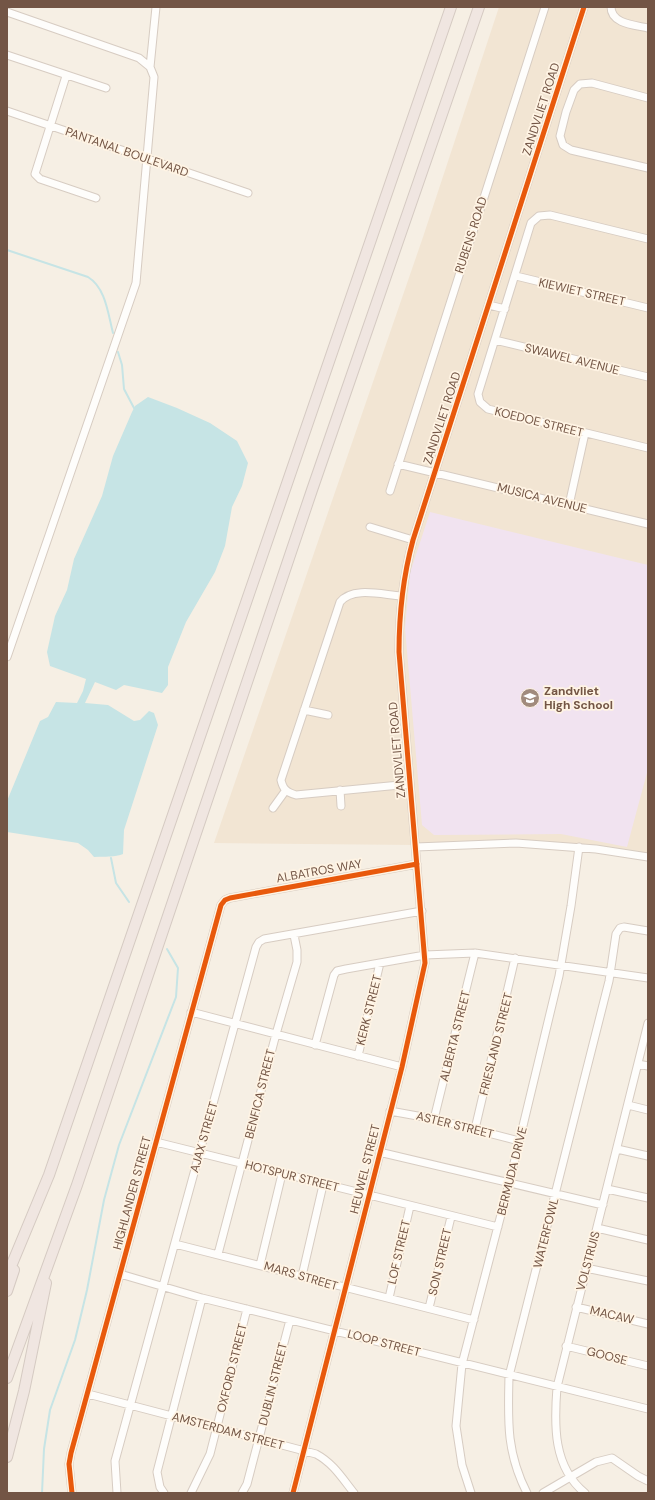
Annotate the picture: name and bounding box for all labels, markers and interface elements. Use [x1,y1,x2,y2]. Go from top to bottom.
street label: ZANDVLIET ROAD [518,61,564,157]
street label: PANTANAL BOULEVARD [63,123,191,181]
street label: RUBENS ROAD [451,195,491,275]
street label: KIEWIET STREET [537,274,627,310]
street label: SWAWEL AVENUE [523,339,621,379]
street label: ZANDVLIET ROAD [419,370,465,466]
street label: KOEDOE STREET [493,403,585,441]
street label: MUSICA AVENUE [496,479,589,517]
place label: Zandvliet High School [544,683,613,713]
school or university icon: Zandvliet High School [519,687,541,709]
street label: ZANDVLIET ROAD [385,701,409,799]
street label: ALBATROS WAY [275,856,363,886]
street label: KERK STREET [353,973,386,1047]
street label: ALBERTA STREET [436,989,474,1083]
street label: FRIESLAND STREET [476,991,517,1097]
street label: BENFICA STREET [241,1047,279,1141]
street label: AJAX STREET [186,1099,222,1174]
street label: ASTER STREET [415,1108,496,1142]
street label: HEUWEL STREET [346,1122,384,1215]
street label: BERMUDA DRIVE [493,1125,531,1217]
street label: HIGHLANDER STREET [109,1134,155,1252]
street label: HOTSPUR STREET [243,1157,341,1196]
street label: WATERFOWL [530,1196,562,1270]
street label: LOF STREET [384,1218,414,1286]
street label: SON STREET [424,1226,456,1297]
street label: VOLSTRUIS [572,1229,604,1293]
street label: MARS STREET [262,1258,340,1294]
street label: MACAW [588,1302,636,1328]
street label: OXFORD STREET [213,1322,251,1414]
street label: LOOP STREET [346,1326,423,1361]
street label: DUBLIN STREET [255,1341,291,1427]
street label: GOOSE [585,1343,629,1369]
street label: AMSTERDAM STREET [170,1408,286,1454]

